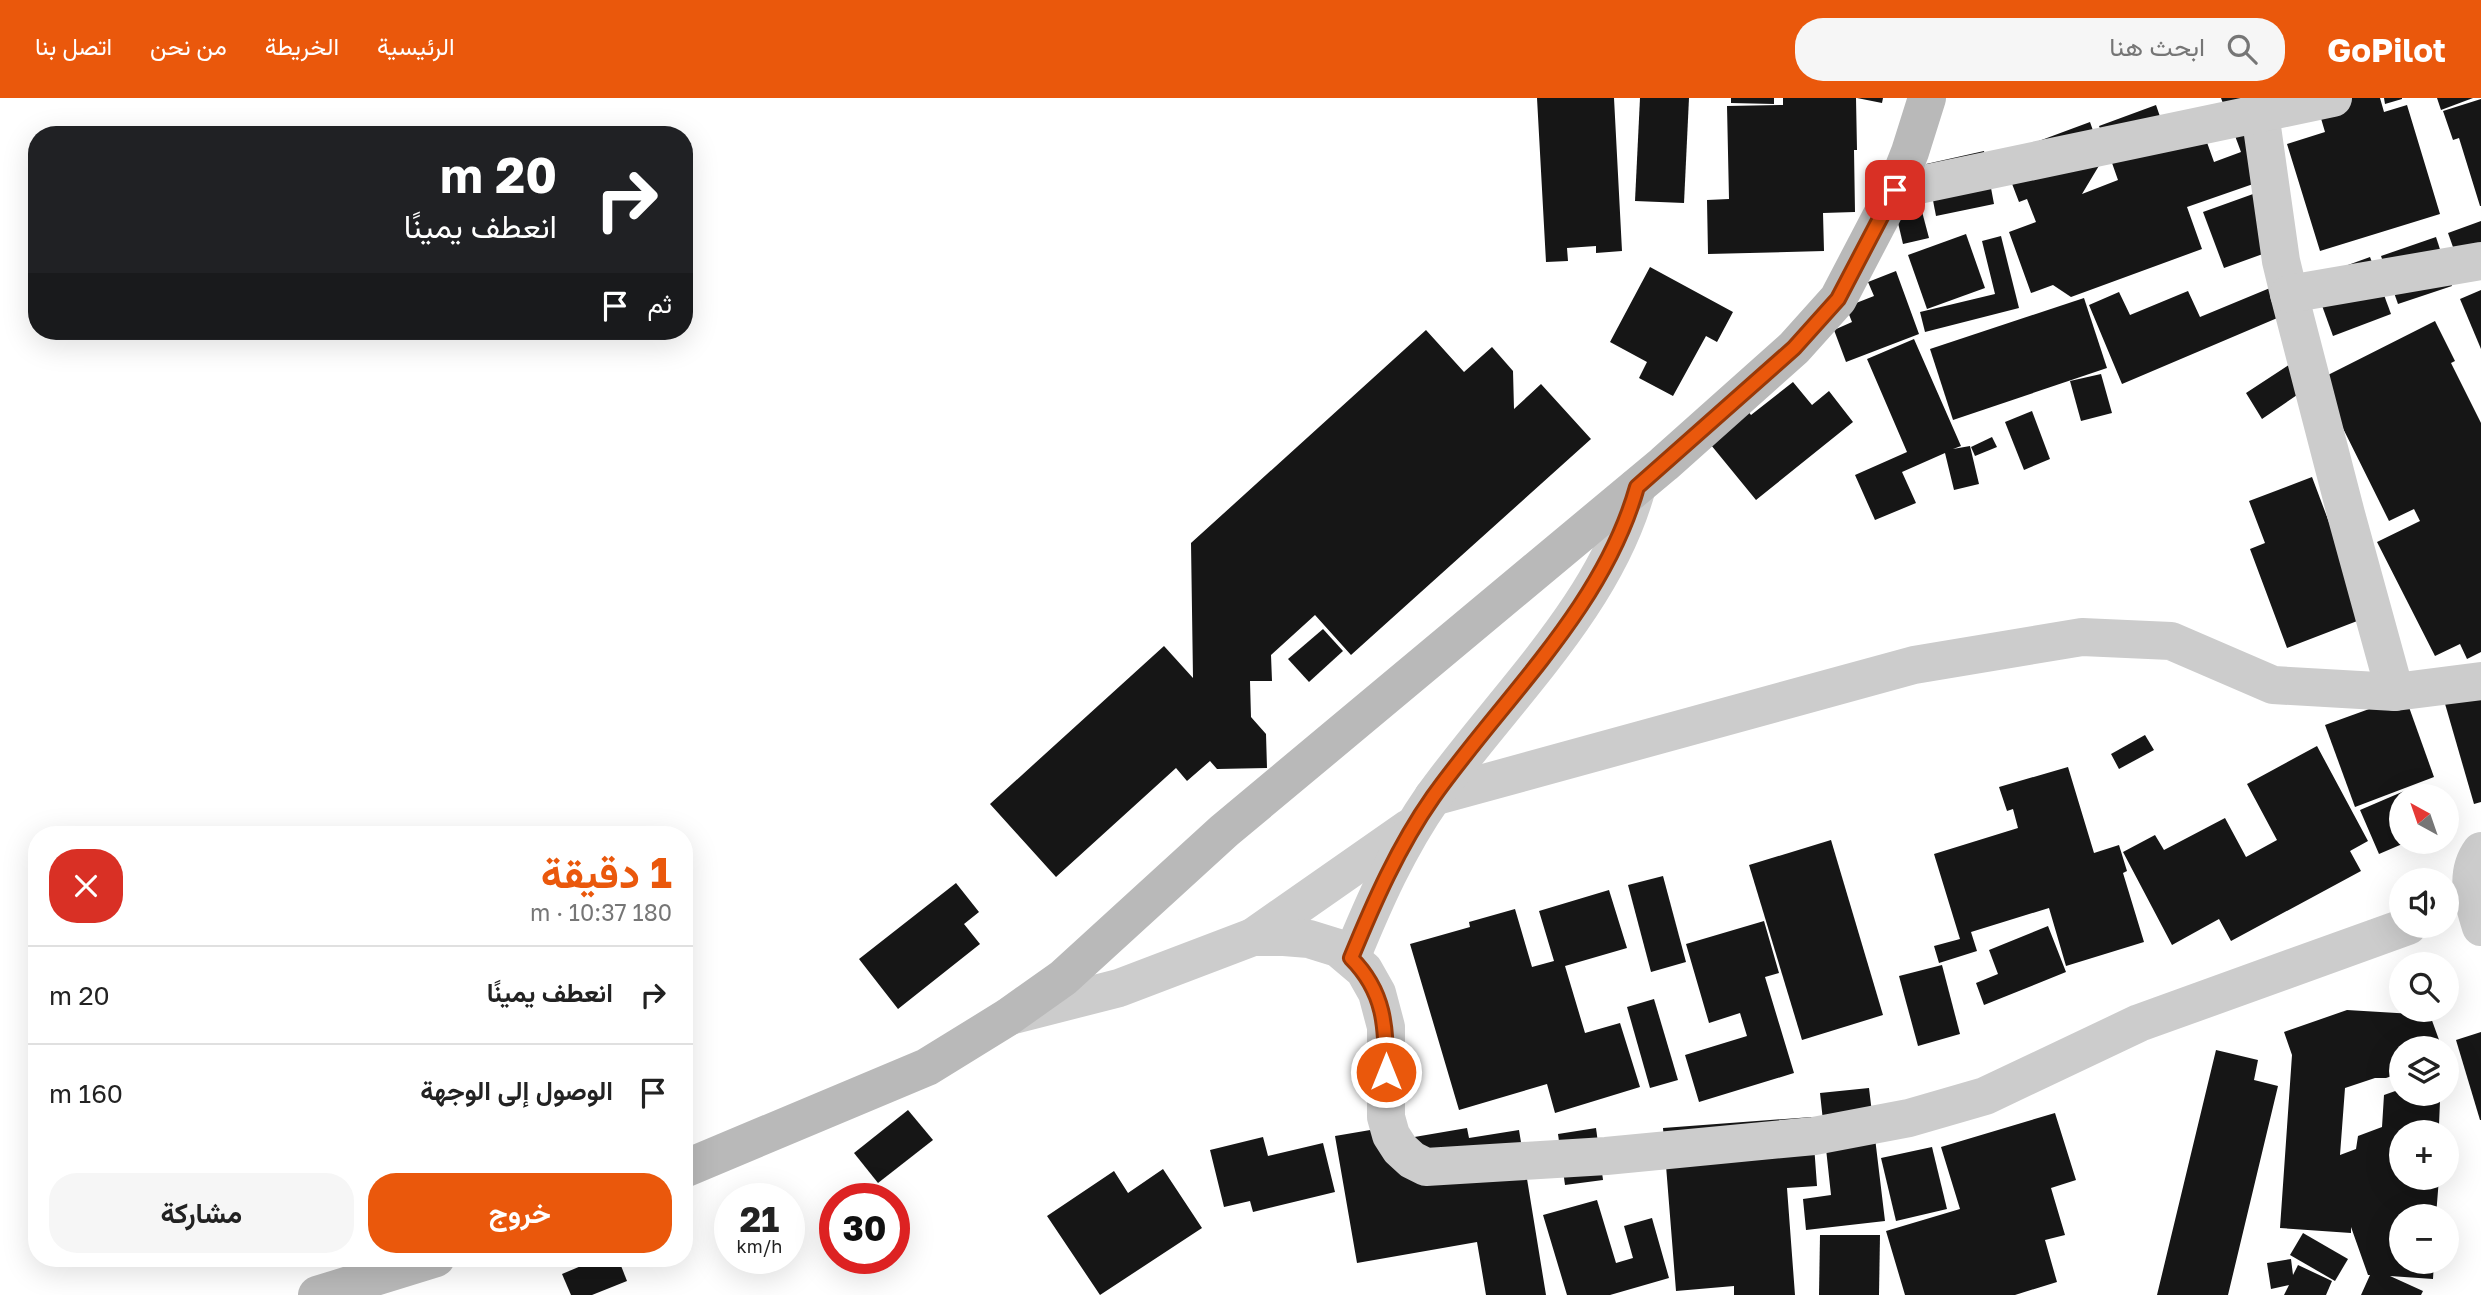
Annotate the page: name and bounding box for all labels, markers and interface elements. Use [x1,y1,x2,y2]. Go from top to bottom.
search box [1795,18,2285,81]
icon: search [2223,30,2261,68]
text: GoPilot [2327,30,2446,69]
text: اتصل بنا [35,31,112,60]
text: من نحن [150,31,227,60]
text: الخريطة [265,31,339,60]
text: الرئيسية [377,31,455,60]
text: ابحث هنا [2109,31,2205,62]
text: 20 m [440,145,557,204]
icon: right [581,154,672,245]
pin [1865,160,1925,220]
icon: arrive [1876,171,1914,209]
text: انعطف يمينًا [404,207,557,245]
icon: arrive [596,287,634,325]
text: ثم [648,288,672,319]
north arrow [2389,784,2459,854]
map controls [2389,784,2459,1274]
text: 1 دقيقة [541,847,672,897]
button: close [49,849,123,923]
button: sound [2389,868,2459,938]
text: 180 m · 10:37 [530,898,672,926]
button: search [2389,952,2459,1022]
icon: right [634,976,672,1014]
text: انعطف يمينًا [487,977,613,1008]
text: 20 m [49,980,110,1011]
position arrow [1349,1035,1423,1109]
button: layers [2389,1036,2459,1106]
icon: arrive [634,1074,672,1112]
text: الوصول إلى الوجهة [420,1075,613,1106]
text: 160 m [49,1078,123,1109]
button: + [2389,1120,2459,1190]
button: مشاركة [49,1173,354,1253]
button: خروج [368,1173,672,1253]
speed limit sign: 30 [819,1183,910,1274]
text: 21 [740,1198,779,1240]
button: − [2389,1204,2459,1274]
text: km/h [737,1235,782,1257]

